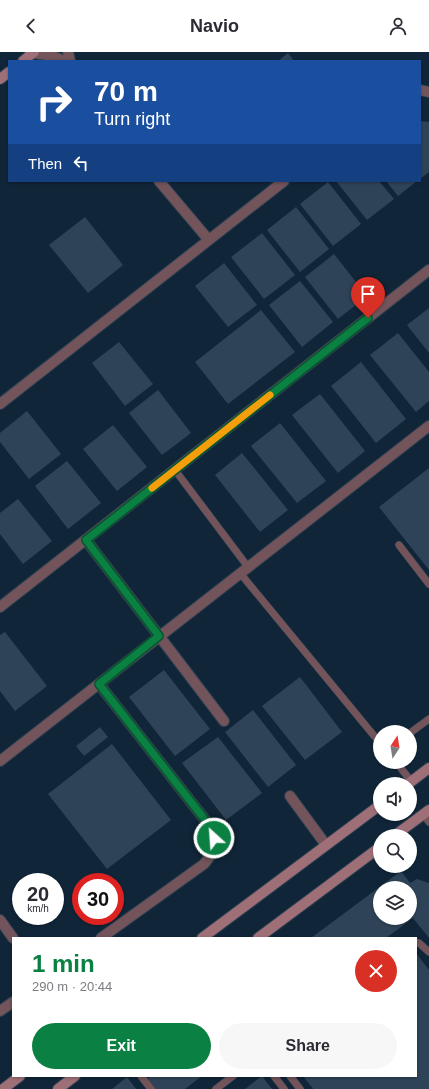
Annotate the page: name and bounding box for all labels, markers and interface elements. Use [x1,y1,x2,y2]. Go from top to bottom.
icon: back [20,15,42,37]
icon: person [387,15,409,37]
text: Navio [190,16,239,36]
icon: right [28,76,80,128]
text: 70 m [94,76,158,107]
text: Turn right [94,109,170,129]
icon: left [70,152,92,174]
text: Then [28,155,62,172]
pin [351,277,385,318]
icon: arrive [357,283,379,305]
north arrow [373,725,417,769]
map controls [373,725,417,925]
button: sound [373,777,417,821]
position arrow [193,817,235,859]
button: search [373,829,417,873]
speed limit sign: 30 [72,873,124,925]
button: layers [373,881,417,925]
text: 20 [27,883,49,905]
text: km/h [27,903,49,914]
text: 1 min [32,950,95,977]
button: close [355,950,397,992]
text: 290 m · 20:44 [32,979,112,994]
button: Exit [32,1023,211,1069]
button: Share [219,1023,397,1069]

